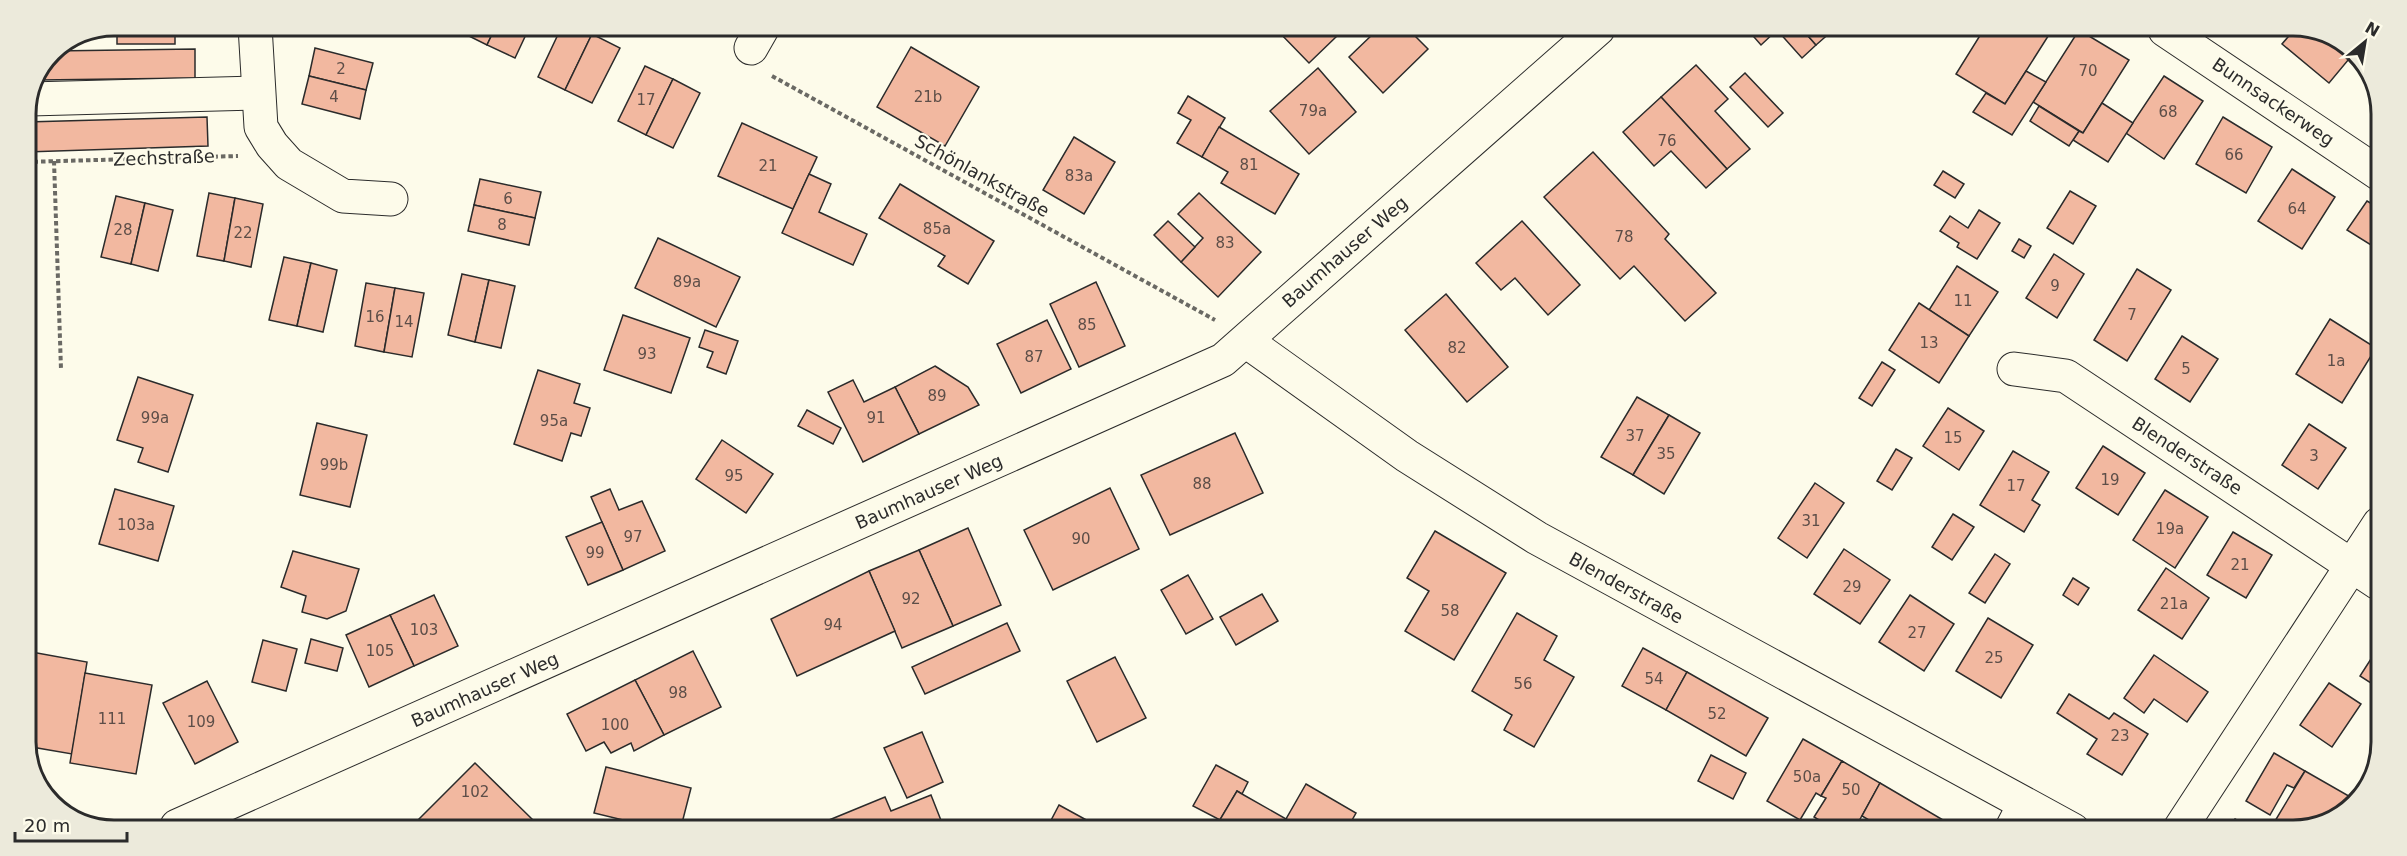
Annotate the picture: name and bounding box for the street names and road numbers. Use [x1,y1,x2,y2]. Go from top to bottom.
street label: Bunnsackerweg [2208,53,2338,150]
street label: Schönlankstraße [911,130,1053,221]
street label: Zechstraße [113,145,215,170]
street label: Baumhauser Weg [1278,192,1412,312]
street label: Blenderstraße [2128,412,2246,499]
street label: Baumhauser Weg [852,450,1006,533]
street label: Blenderstraße [1566,548,1687,628]
street label: Baumhauser Weg [408,648,562,731]

